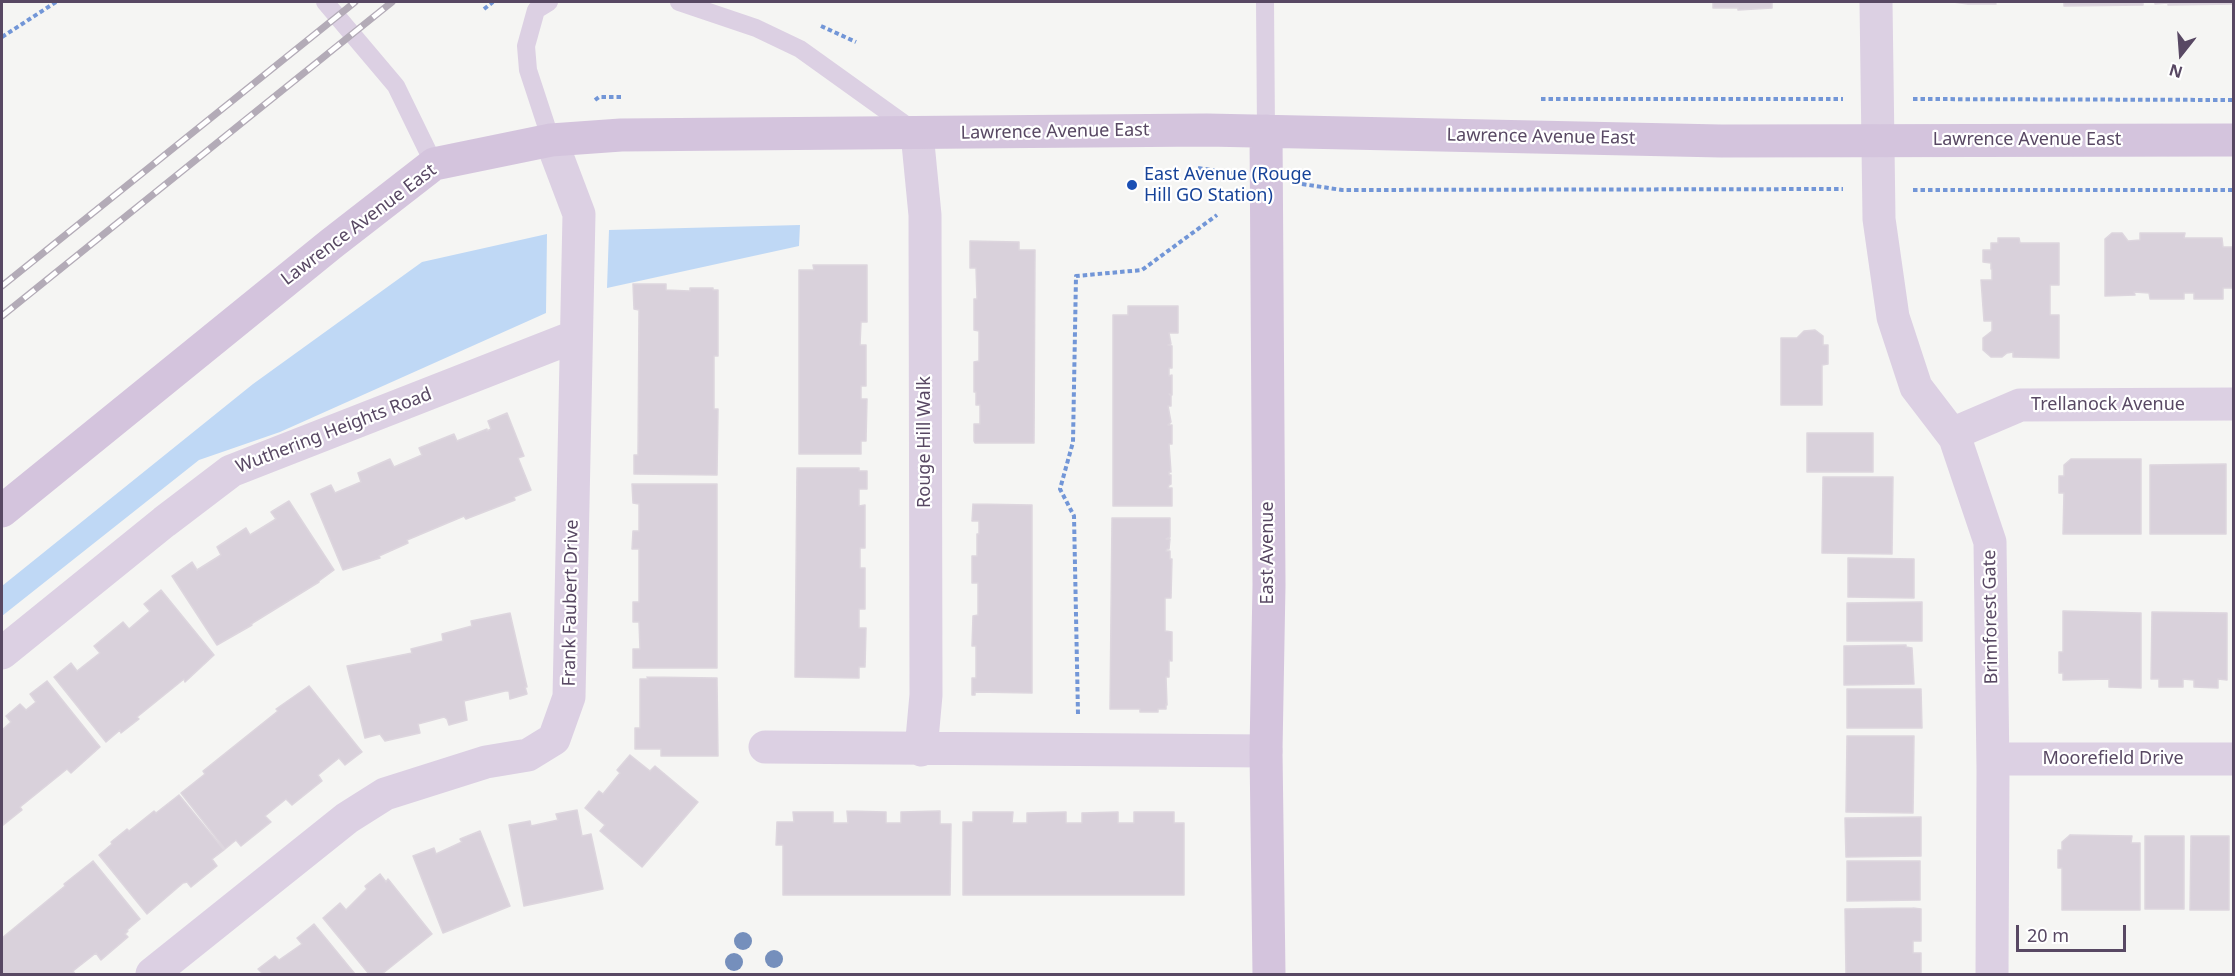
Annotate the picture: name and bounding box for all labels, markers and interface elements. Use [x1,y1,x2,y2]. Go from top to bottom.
north arrow [2151,24,2211,84]
text: N [2166,59,2185,84]
street label: Lawrence Avenue East [961,120,1149,144]
street label: Lawrence Avenue East [1447,125,1635,149]
street label: Lawrence Avenue East [1933,129,2121,151]
street label: Lawrence Avenue East [277,160,441,290]
place label: East Avenue (Rouge Hill GO Station) [1144,164,1312,207]
marker: East Avenue (Rouge Hill GO Station) [1125,178,1139,192]
street label: Rouge Hill Walk [914,376,936,508]
street label: Wuthering Heights Road [233,384,435,478]
street label: Trellanock Avenue [2031,394,2185,416]
street label: East Avenue [1257,501,1279,605]
street label: Frank Faubert Drive [559,519,583,687]
street label: Brimforest Gate [1979,550,2003,684]
street label: Moorefield Drive [2042,748,2184,770]
scale bar [2019,913,2128,951]
text: 20 m [2027,923,2069,947]

